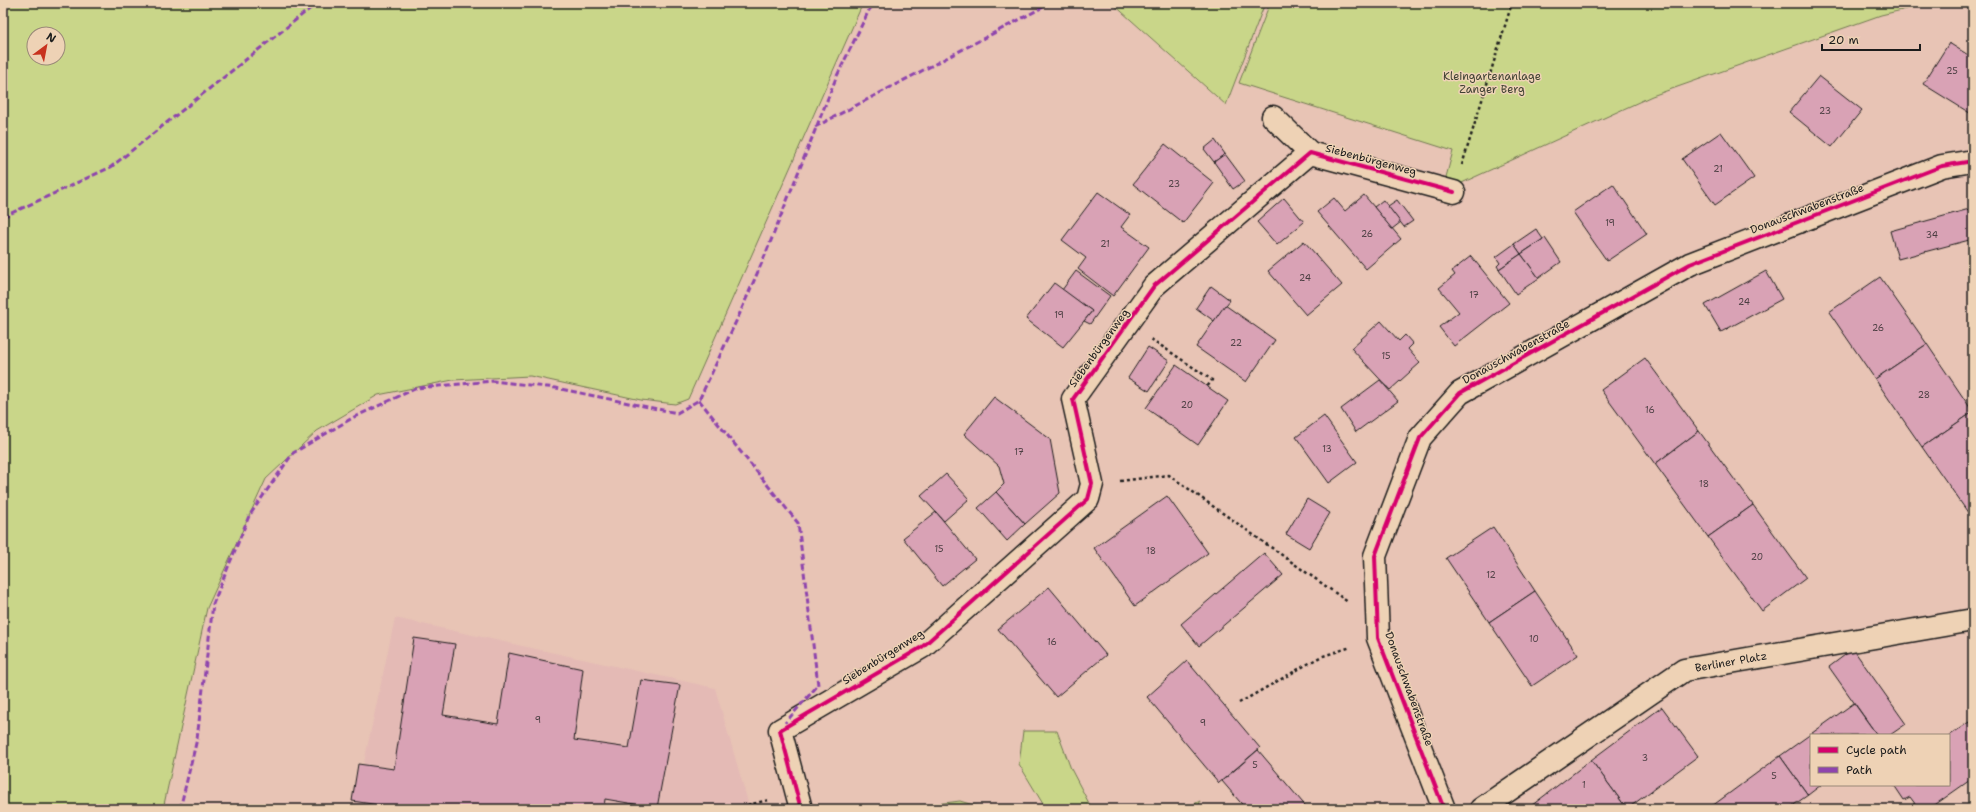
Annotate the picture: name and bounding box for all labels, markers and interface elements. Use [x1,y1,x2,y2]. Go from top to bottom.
north arrow [26,26,66,66]
scale bar [1822,26,1920,52]
text: N [43,29,59,47]
text: 20 m [1828,32,1859,48]
house number: 25 [1946,65,1958,77]
park label: Kleingartenanlage Zanger Berg [1443,69,1541,97]
house number: 23 [1819,105,1831,117]
street label: Siebenbürgenweg [1324,141,1418,179]
house number: 21 [1713,163,1723,175]
house number: 23 [1168,178,1180,190]
street label: Donauschwabenstraße [1748,180,1866,238]
house number: 19 [1605,217,1615,229]
house number: 26 [1361,228,1373,240]
house number: 34 [1926,229,1938,241]
house number: 21 [1100,238,1110,250]
house number: 24 [1299,272,1311,284]
house number: 17 [1469,289,1479,301]
house number: 24 [1738,296,1750,308]
street label: Siebenbürgenweg [1065,306,1133,390]
house number: 19 [1054,309,1064,321]
street label: Donauschwabenstraße [1460,316,1572,388]
house number: 26 [1872,322,1884,334]
house number: 22 [1230,337,1242,349]
house number: 15 [1381,350,1391,362]
house number: 28 [1918,389,1930,401]
house number: 20 [1181,399,1193,411]
house number: 16 [1645,404,1655,416]
house number: 13 [1322,443,1332,455]
house number: 17 [1014,446,1024,458]
house number: 18 [1699,478,1709,490]
house number: 15 [934,543,944,555]
house number: 18 [1146,545,1156,557]
house number: 20 [1751,551,1763,563]
house number: 12 [1486,569,1496,581]
street label: Siebenbürgenweg [839,626,927,688]
street label: Donauschwabenstraße [1381,630,1437,748]
house number: 10 [1529,633,1539,645]
house number: 16 [1047,636,1057,648]
street label: Berliner Platz [1694,648,1768,676]
house number: 9 [535,714,541,726]
house number: 9 [1200,717,1206,729]
legend [1810,734,1950,786]
text: Cycle path [1846,742,1907,758]
house number: 3 [1642,752,1648,764]
house number: 5 [1252,759,1258,771]
text: Path [1846,762,1872,778]
house number: 5 [1771,770,1777,782]
house number: 1 [1582,779,1586,791]

